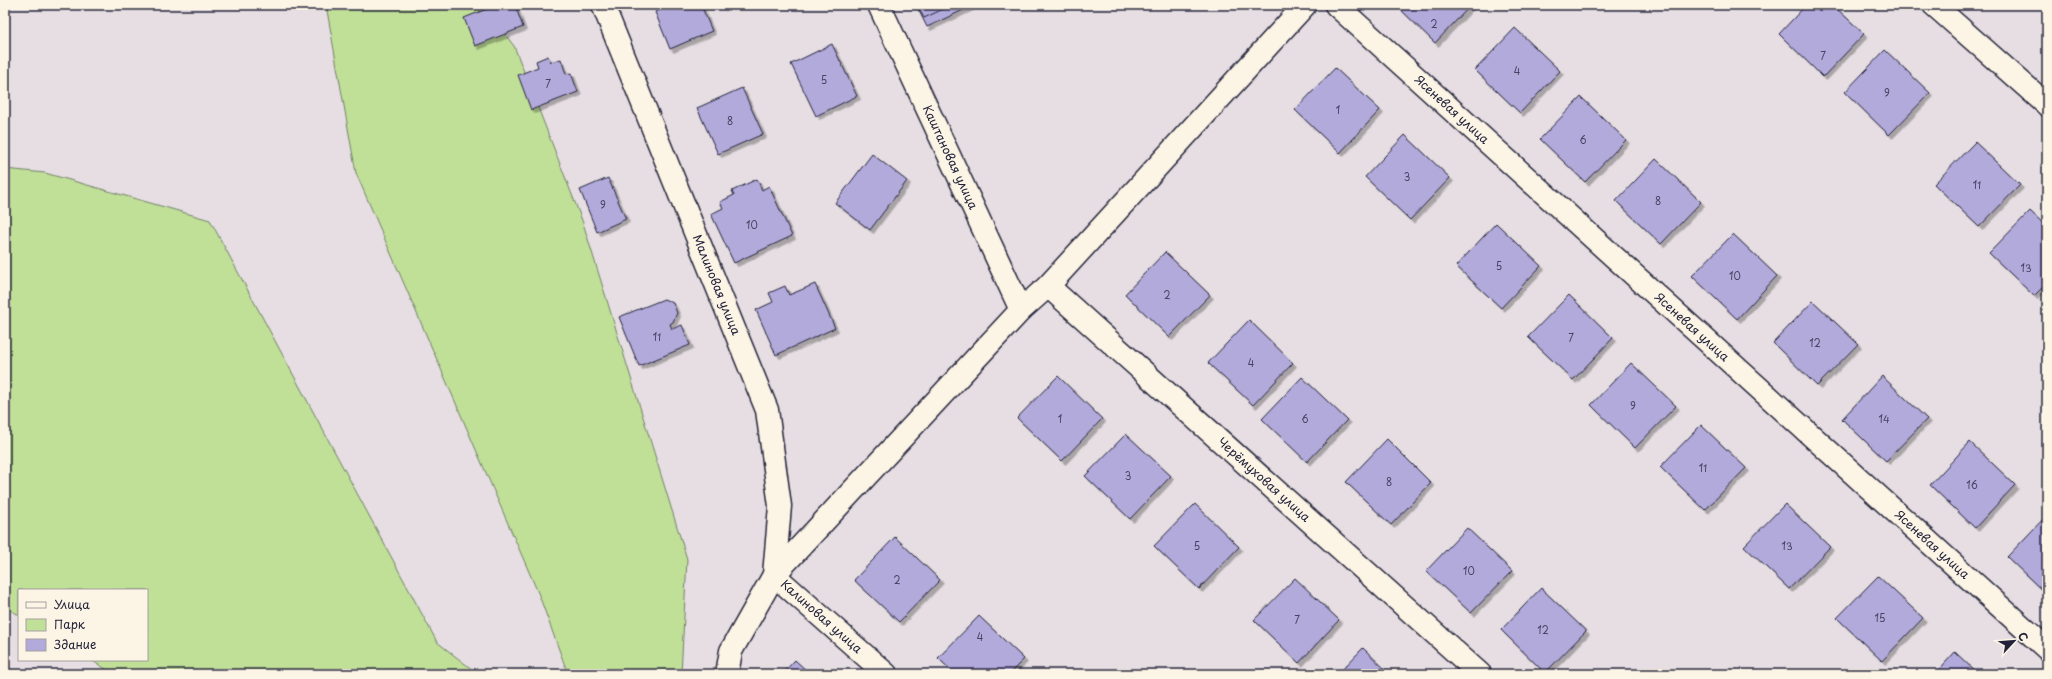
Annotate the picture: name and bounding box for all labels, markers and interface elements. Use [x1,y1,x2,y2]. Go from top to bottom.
house number: 2 [1430,16,1438,31]
house number: 7 [1820,48,1826,63]
house number: 4 [1514,63,1521,78]
street label: Ясеневая улица [1411,70,1494,148]
house number: 5 [821,72,827,87]
house number: 7 [545,76,551,91]
house number: 9 [1884,85,1890,100]
street label: Каштановая улица [919,102,983,212]
house number: 1 [1336,102,1340,117]
house number: 8 [727,113,733,128]
house number: 6 [1579,132,1587,147]
house number: 3 [1404,169,1410,184]
house number: 11 [1973,177,1981,192]
house number: 8 [1655,193,1661,208]
house number: 9 [600,197,606,212]
house number: 10 [746,217,758,232]
street label: Малиновая улица [689,232,746,338]
house number: 5 [1496,258,1502,273]
house number: 13 [2020,260,2032,275]
house number: 10 [1729,268,1741,283]
house number: 2 [1163,287,1171,302]
street label: Ясеневая улица [1651,288,1734,365]
house number: 11 [653,329,661,344]
house number: 7 [1568,330,1574,345]
house number: 12 [1809,335,1821,350]
house number: 4 [1248,355,1255,370]
house number: 9 [1630,398,1636,413]
house number: 1 [1058,411,1062,426]
house number: 6 [1301,411,1309,426]
house number: 14 [1878,411,1890,426]
street label: Черёмуховая улица [1214,432,1315,526]
house number: 11 [1699,460,1707,475]
house number: 3 [1125,468,1131,483]
house number: 8 [1386,474,1392,489]
house number: 16 [1966,477,1978,492]
street label: Ясеневая улица [1891,505,1974,583]
house number: 5 [1194,538,1200,553]
house number: 13 [1781,538,1793,553]
house number: 10 [1463,563,1475,578]
house number: 2 [893,572,901,587]
street label: Калиновая улица [777,575,867,657]
legend [18,589,148,661]
text: Улица [54,595,90,613]
house number: 15 [1875,610,1885,625]
house number: 7 [1294,612,1300,627]
text: Парк [54,615,86,633]
north arrow [1994,621,2034,661]
house number: 12 [1537,622,1549,637]
house number: 4 [977,629,984,644]
text: С [2014,629,2033,644]
text: Здание [54,635,96,653]

